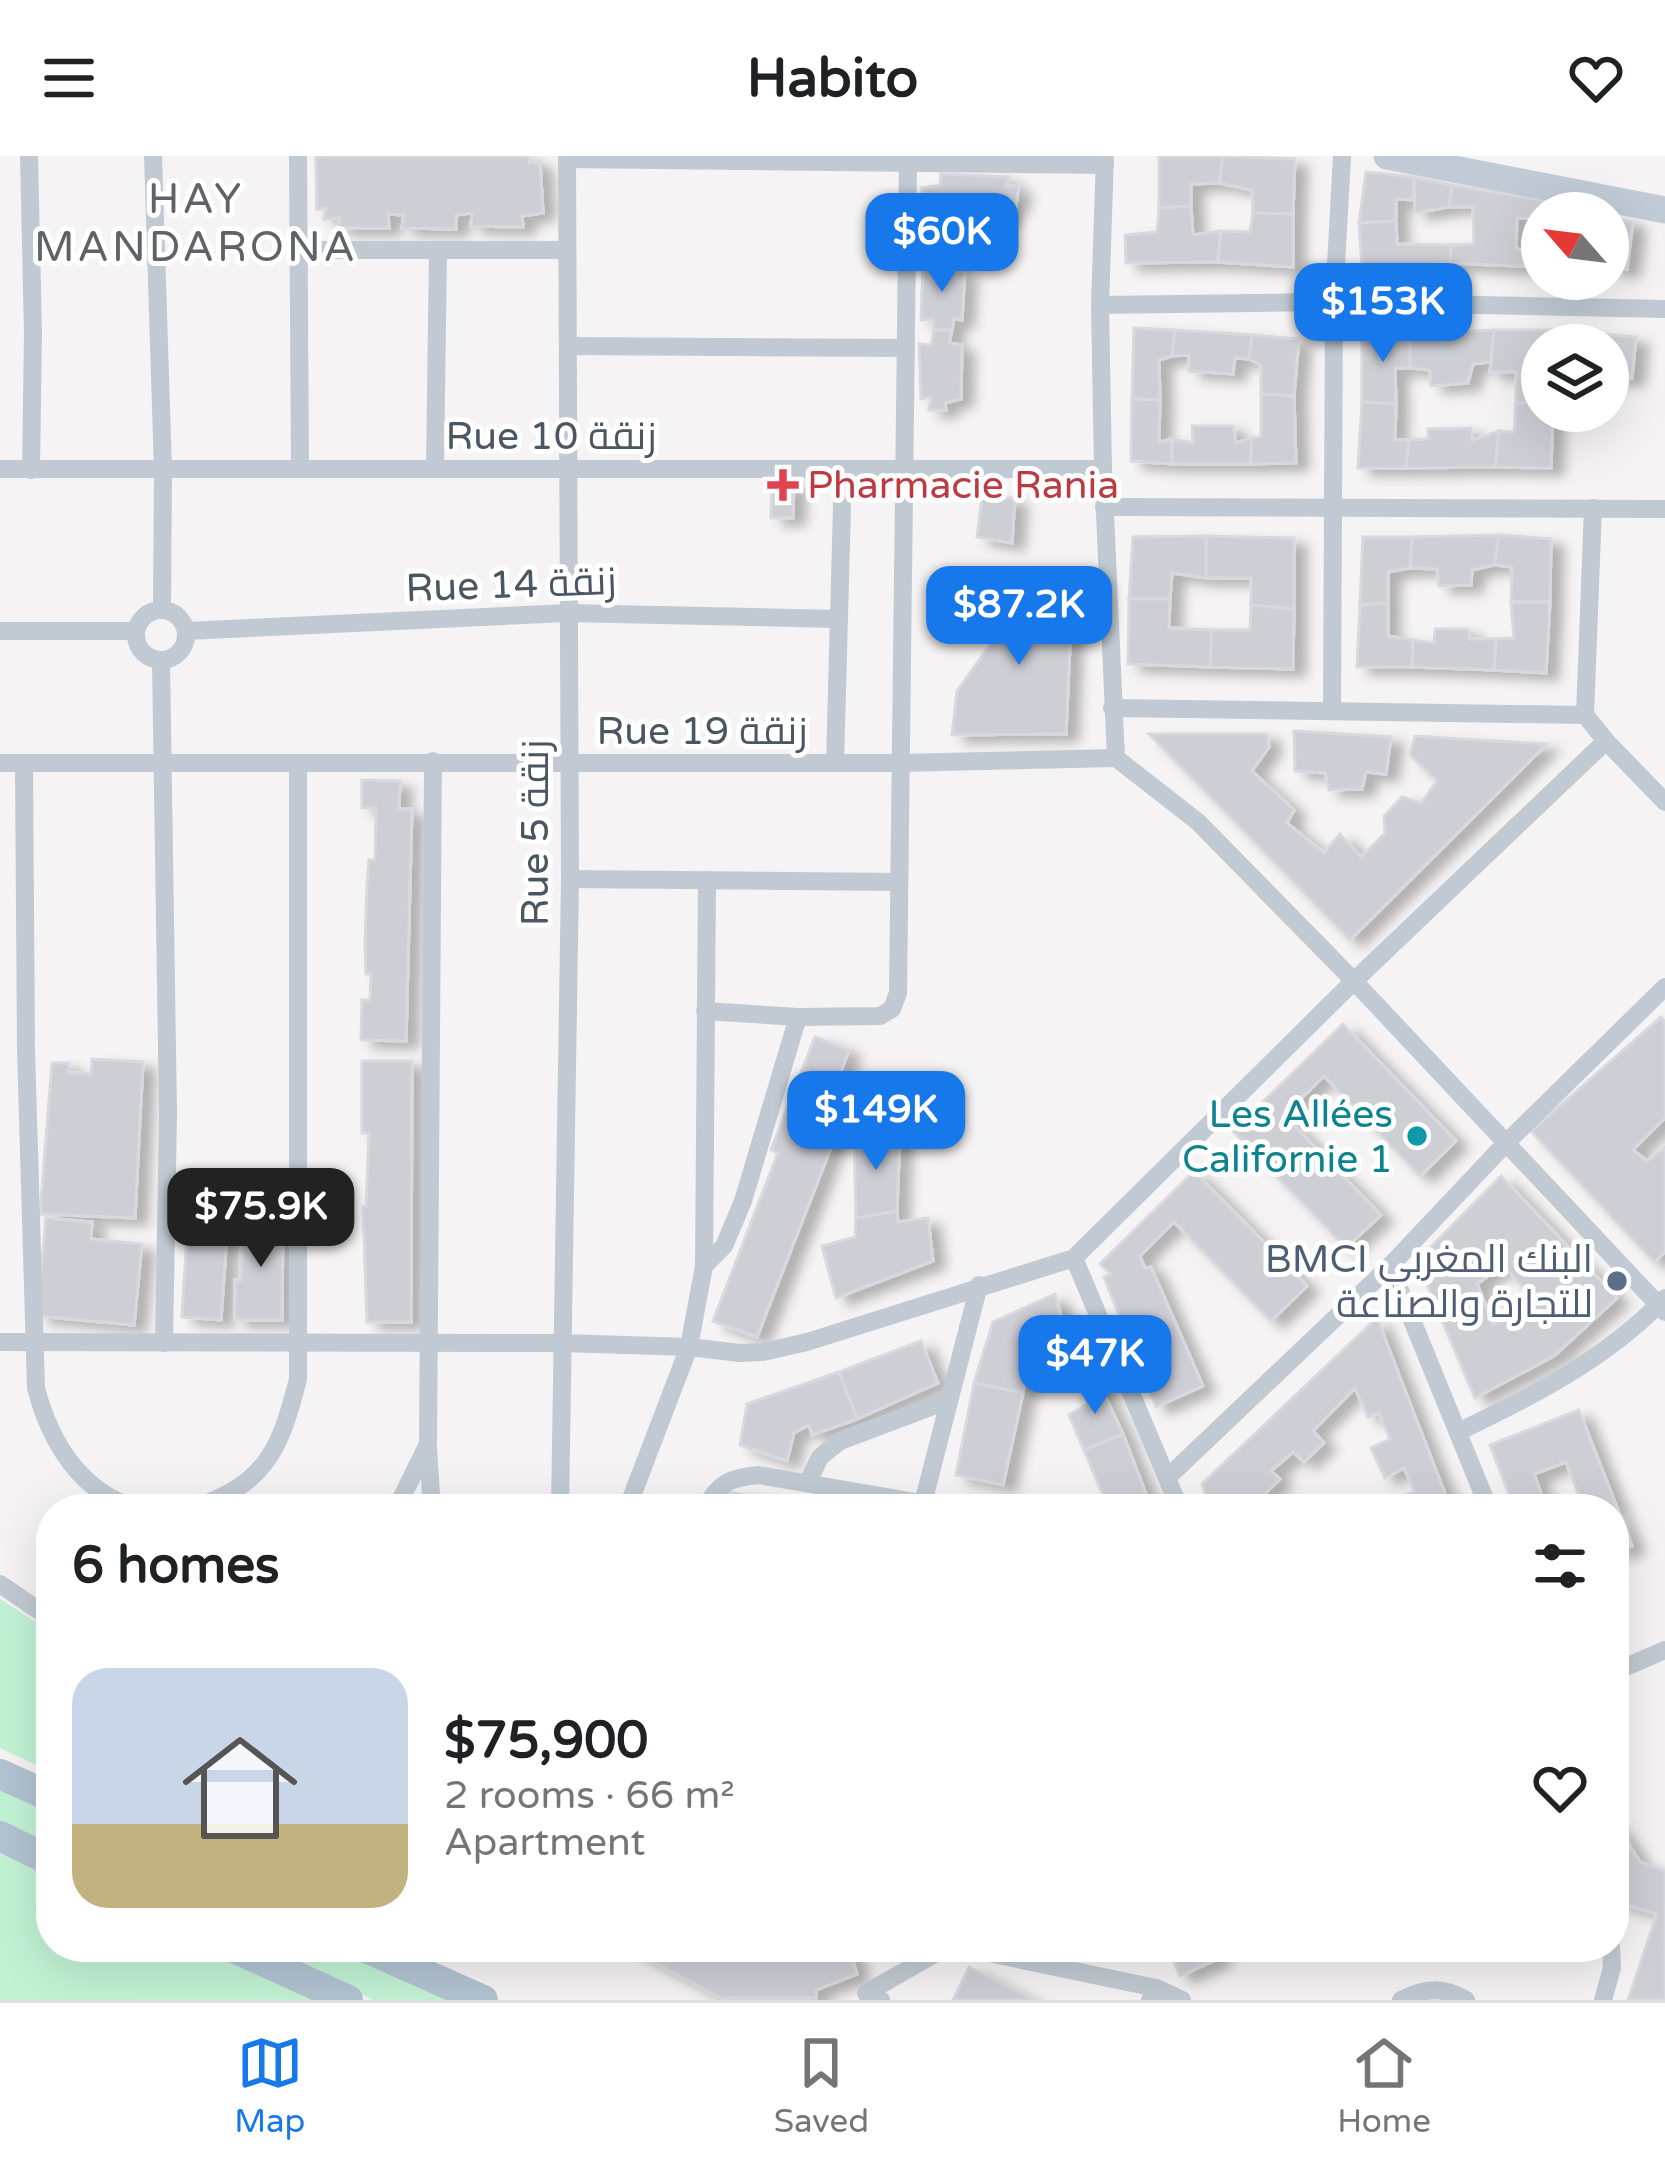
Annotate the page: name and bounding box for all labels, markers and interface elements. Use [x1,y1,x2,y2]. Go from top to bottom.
icon: menu [36,45,102,111]
icon: heart [1563,45,1629,111]
text: Habito [747,46,918,111]
district label: HAY MANDARONA [34,174,358,273]
north arrow [1521,192,1629,300]
map controls [1521,192,1629,432]
pin: $60K [871,193,1013,295]
text: $60K [892,208,992,255]
pin: $153K [1299,263,1467,365]
text: $153K [1321,278,1445,325]
button: layers [1521,324,1629,432]
street label: Rue 10 زنقة [446,413,657,460]
place label: Pharmacie Rania [807,462,1119,509]
marker: Pharmacie Rania [770,472,796,498]
street label: Rue 14 زنقة [405,558,617,612]
pin: $87.2K [921,566,1117,668]
text: $87.2K [953,581,1085,628]
street label: Rue 19 زنقة [597,708,808,755]
street label: Rue 5 زنقة [512,740,559,926]
pin: $149K [792,1071,960,1173]
text: $149K [814,1086,938,1133]
place label: Les Allées Californie 1 [1182,1091,1393,1183]
marker: Les Allées Californie 1 [1404,1123,1430,1149]
pin: $75.9K [163,1168,359,1270]
text: $75.9K [194,1183,328,1230]
place label: BMCI البنك المغربي للتجارة والصناعة [1265,1236,1593,1328]
marker: BMCI البنك المغربي للتجارة والصناعة [1604,1268,1630,1294]
pin: $47K [1024,1315,1166,1417]
text: $47K [1045,1330,1145,1377]
icon: filters [1527,1533,1593,1599]
text: 6 homes [72,1535,280,1597]
text: $75,900 [444,1710,648,1772]
icon: home [168,1716,312,1860]
icon: heart [1527,1755,1593,1821]
text: 2 rooms · 66 m² [444,1772,735,1819]
text: Apartment [444,1819,645,1866]
tab: Map [234,2030,305,2141]
tab: Saved [774,2030,869,2141]
tab: Home [1337,2030,1431,2141]

